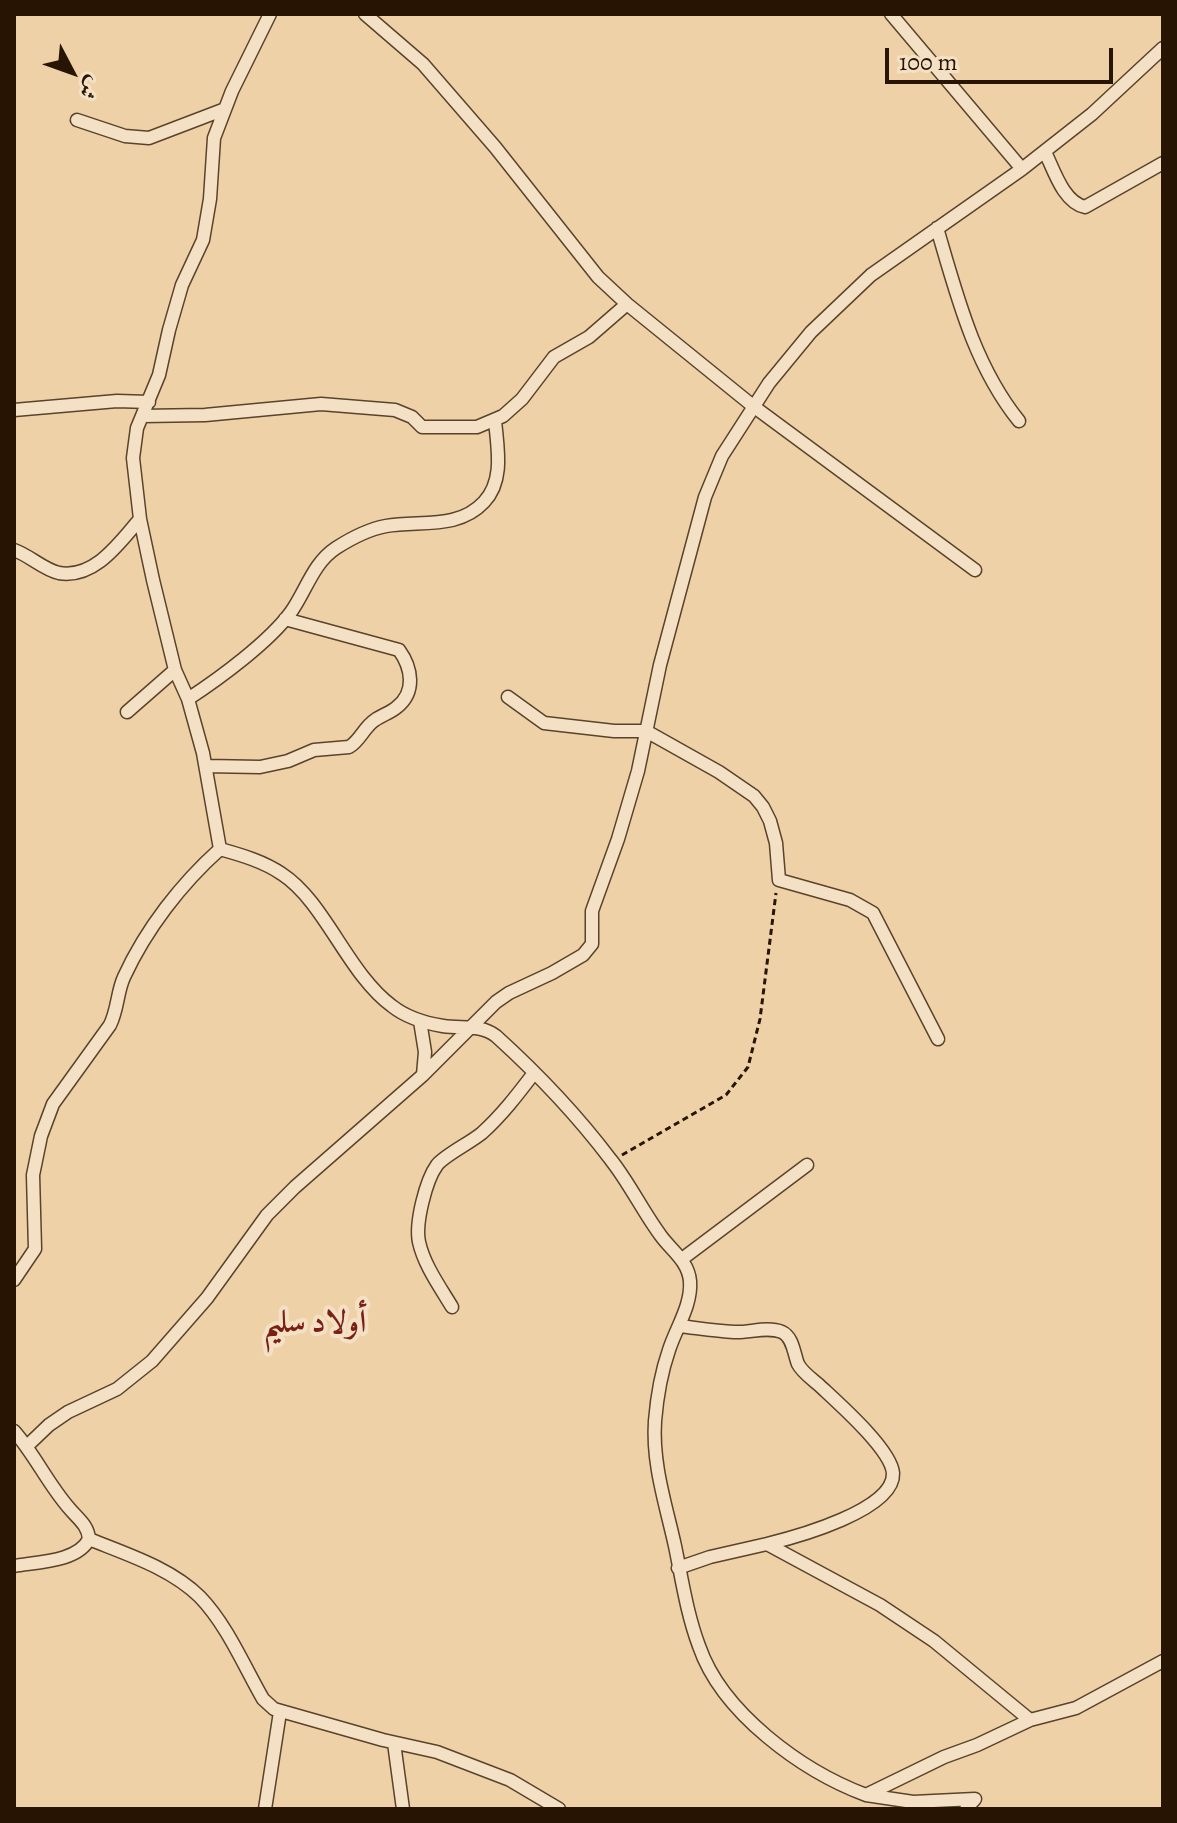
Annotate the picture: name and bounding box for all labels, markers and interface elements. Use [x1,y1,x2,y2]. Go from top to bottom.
north arrow [32,32,112,112]
scale bar [889,32,1117,82]
text: 100 m [899,46,958,78]
text: ش [72,70,109,106]
district label: أولاد سليم [263,1305,367,1343]

